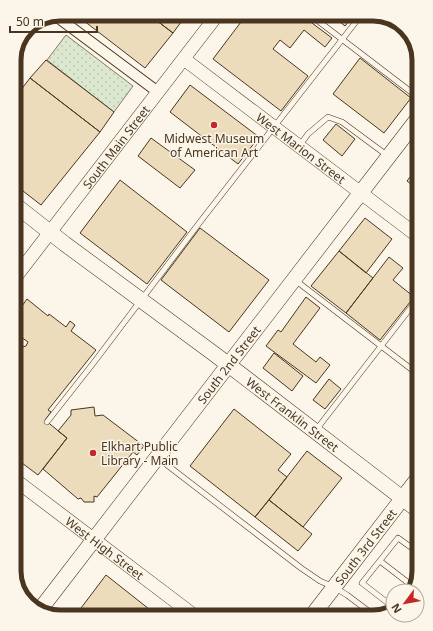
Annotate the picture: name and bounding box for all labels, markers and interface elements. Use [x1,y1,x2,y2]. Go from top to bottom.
scale bar [10,8,97,34]
text: 50 m [16,13,44,30]
street label: South Main Street [78,101,154,192]
street label: West Marion Street [253,108,350,188]
marker: Midwest Museum of American Art [209,120,219,130]
place label: Midwest Museum of American Art [164,130,264,161]
street label: South 2nd Street [193,321,265,407]
street label: West Franklin Street [243,373,343,456]
place label: Elkhart Public Library - Main [101,438,179,469]
marker: Elkhart Public Library - Main [88,448,98,458]
street label: South 3rd Street [331,504,401,588]
street label: West High Street [62,513,148,584]
north arrow [385,583,425,623]
text: N [387,601,405,616]

